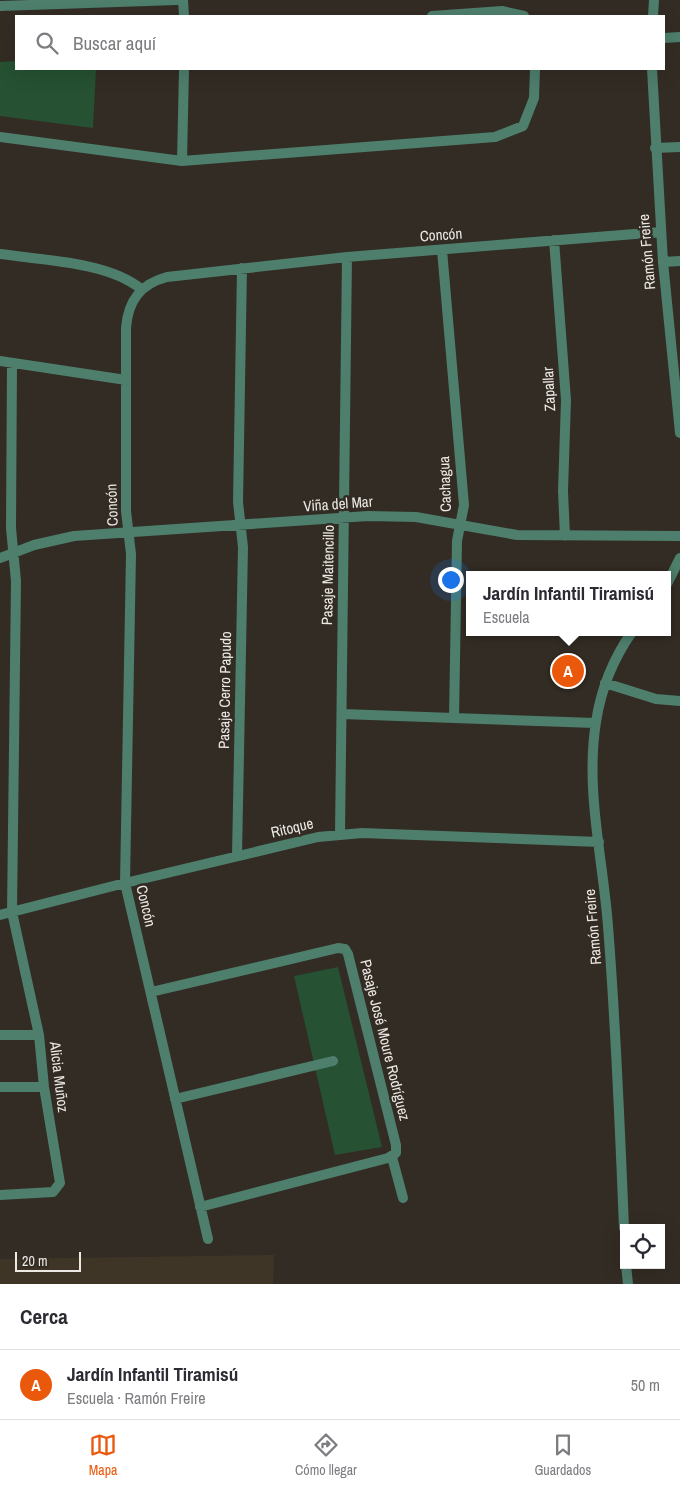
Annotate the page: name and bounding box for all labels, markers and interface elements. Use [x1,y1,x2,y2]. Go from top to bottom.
search box [15,15,665,70]
icon: search [33,29,61,57]
text: Buscar aquí [73,30,156,56]
street label: Ramón Freire [633,213,660,291]
street label: Concón [419,223,463,246]
street label: Zapallar [537,366,560,412]
street label: Cachagua [433,455,456,512]
street label: Concón [100,483,123,527]
street label: Viña del Mar [303,491,373,516]
street label: Pasaje Maitencillo [316,524,339,625]
your location [438,567,464,593]
popup [466,571,671,636]
text: Jardín Infantil Tiramisú [483,580,654,606]
text: Escuela [483,606,530,628]
street label: Pasaje Cerro Papudo [213,631,236,749]
pin: A [552,652,584,690]
street label: Ritoque [269,812,315,843]
street label: Concón [131,883,161,929]
street label: Ramón Freire [579,888,606,966]
street label: Pasaje José Moure Rodríguez [355,957,416,1123]
street label: Alicia Muñoz [45,1039,74,1114]
map controls [620,1224,665,1269]
button: locate [620,1224,665,1269]
scale bar [15,1249,81,1272]
text: 20 m [22,1252,48,1270]
text: Cerca [20,1302,68,1331]
text: Jardín Infantil Tiramisú [67,1361,238,1387]
text: A [31,1374,41,1396]
text: 50 m [631,1374,660,1396]
text: Escuela · Ramón Freire [67,1387,206,1409]
tab: Mapa [89,1431,117,1479]
tab: Cómo llegar [295,1431,357,1479]
tab: Guardados [534,1431,591,1479]

